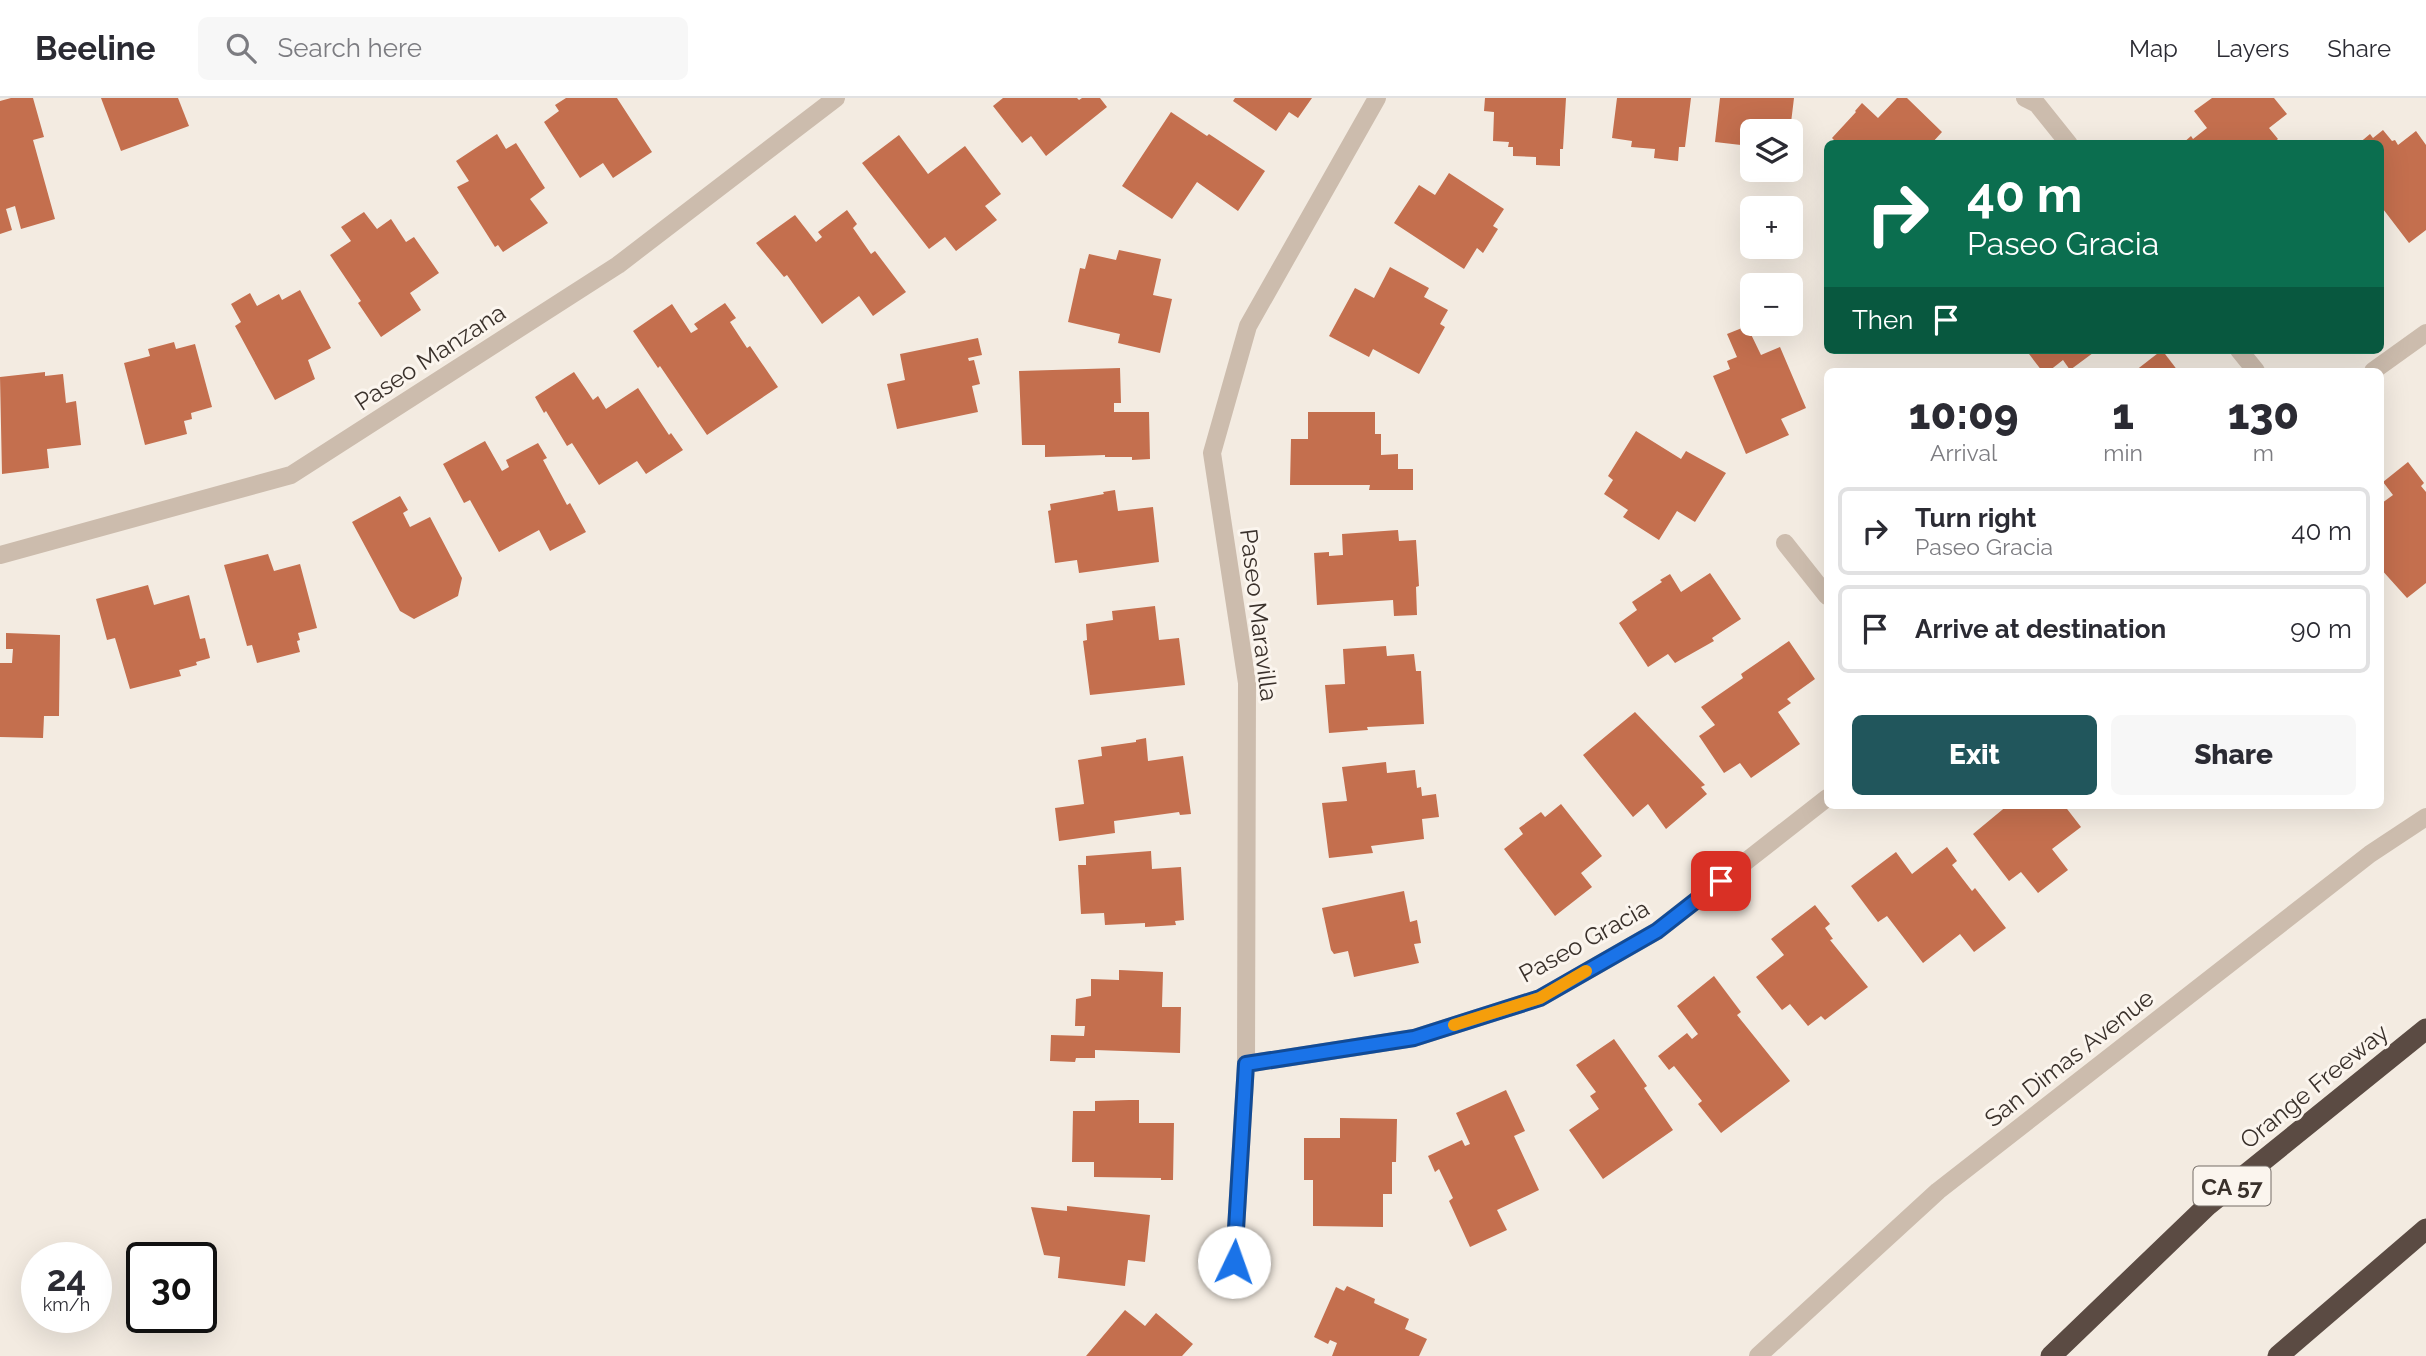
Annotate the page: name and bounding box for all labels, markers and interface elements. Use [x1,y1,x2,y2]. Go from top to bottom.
search box [198,17,688,80]
text: Beeline [35,29,156,68]
icon: search [222,29,260,67]
text: Search here [278,33,422,63]
text: Map [2129,34,2178,63]
text: Layers [2216,34,2289,63]
text: Share [2327,34,2391,63]
map controls [1740,119,1803,336]
button: layers [1740,119,1803,182]
text: 40 m [1967,166,2082,223]
icon: right [1852,168,1943,259]
button: + [1740,196,1803,259]
text: Paseo Gracia [1967,225,2159,262]
button: − [1740,273,1803,336]
street label: Paseo Manzana [349,297,511,417]
icon: arrive [1927,301,1965,339]
text: Then [1852,305,1913,335]
text: 10:09 [1909,390,2018,439]
text: 1 [2112,390,2134,439]
text: 130 [2228,390,2299,439]
text: Arrival [1930,439,1997,466]
text: min [2103,439,2143,466]
text: m [2253,439,2274,466]
text: Turn right [1915,503,2036,533]
icon: right [1856,512,1894,550]
text: 40 m [2291,516,2352,546]
street label: Paseo Maravilla [1234,527,1284,703]
text: Paseo Gracia [1915,533,2053,560]
icon: arrive [1856,610,1894,648]
text: Arrive at destination [1915,614,2166,644]
text: 90 m [2290,614,2352,644]
button: Exit [1852,715,2097,795]
button: Share [2111,715,2356,795]
pin [1691,851,1751,911]
icon: arrive [1702,862,1740,900]
street label: Paseo Gracia [1514,893,1654,989]
street label: San Dimas Avenue [1979,983,2159,1133]
street label: Orange Freeway [2234,1017,2394,1155]
road number: CA 57 [2194,1166,2270,1205]
position arrow [1197,1225,1271,1299]
speed limit sign: 30 [126,1242,217,1333]
text: 24 [47,1258,86,1299]
text: km/h [43,1294,90,1315]

